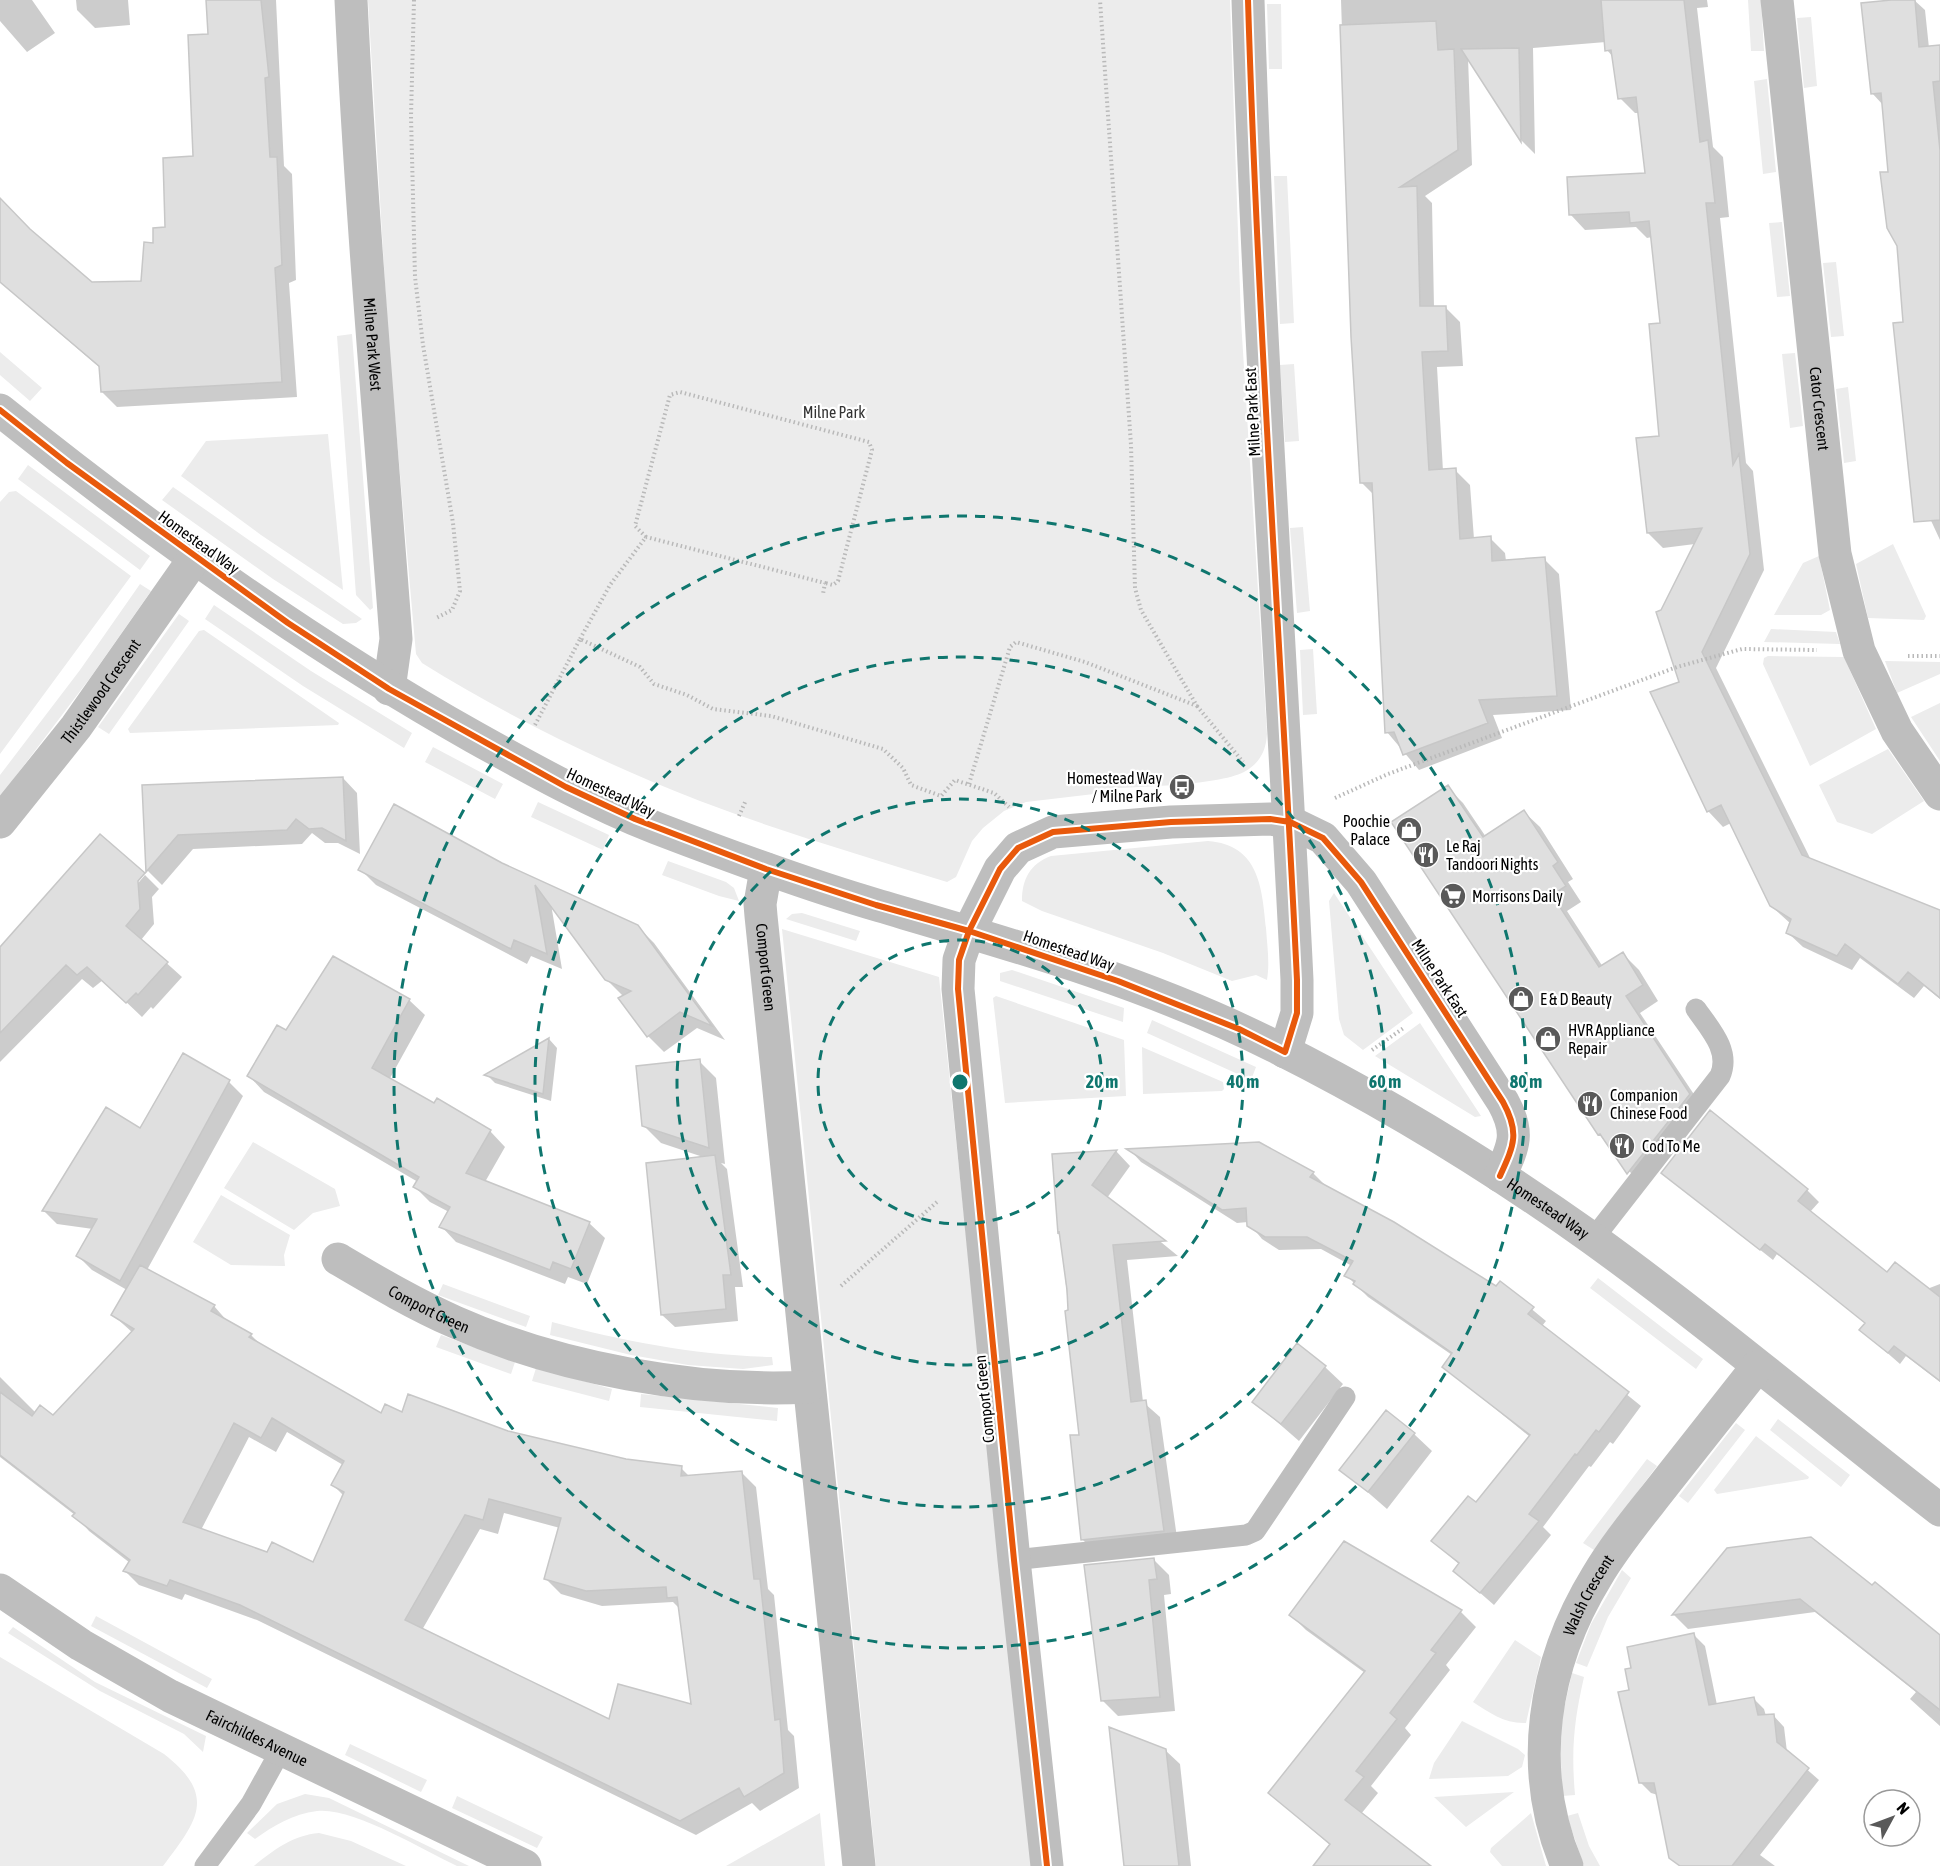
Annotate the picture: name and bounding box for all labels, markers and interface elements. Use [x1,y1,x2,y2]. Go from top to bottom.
street label: Milne Park West [361,297,386,392]
street label: Cator Crescent [1806,366,1833,452]
street label: Milne Park East [1241,367,1263,457]
park label: Milne Park [803,403,865,421]
street label: Homestead Way [155,507,243,578]
street label: Thistlewood Crescent [57,635,144,747]
street label: Homestead Way [564,764,658,821]
place label: Homestead Way / Milne Park [1067,769,1162,805]
bus stop icon: Homestead Way / Milne Park [1167,772,1197,802]
place label: Poochie Palace [1343,812,1390,848]
shop icon: Poochie Palace [1394,815,1424,845]
place label: Le Raj Tandoori Nights [1446,837,1539,874]
restaurant icon: Le Raj Tandoori Nights [1411,840,1441,870]
supermarket icon: Morrisons Daily [1438,881,1468,911]
place label: Morrisons Daily [1472,887,1563,906]
street label: Comport Green [753,922,780,1012]
street label: Homestead Way [1021,926,1117,975]
street label: Milne Park East [1408,936,1472,1021]
shop icon: E & D Beauty [1506,984,1536,1014]
place label: E & D Beauty [1540,990,1612,1009]
place label: HVR Appliance Repair [1568,1021,1655,1058]
shop icon: HVR Appliance Repair [1533,1024,1563,1054]
text: 20 m [1086,1071,1118,1092]
text: 40 m [1226,1071,1259,1092]
text: 60 m [1369,1071,1401,1092]
text: 80 m [1510,1071,1542,1092]
centre of rings [950,1072,970,1092]
place label: Companion Chinese Food [1610,1086,1688,1122]
restaurant icon: Companion Chinese Food [1575,1089,1605,1119]
restaurant icon: Cod To Me [1607,1131,1637,1161]
place label: Cod To Me [1642,1137,1700,1155]
street label: Homestead Way [1504,1174,1593,1244]
street label: Comport Green [385,1281,472,1336]
street label: Comport Green [970,1354,999,1444]
street label: Walsh Crescent [1559,1551,1617,1638]
street label: Fairchildes Avenue [203,1706,311,1770]
north arrow [1862,1788,1922,1848]
text: N [1893,1799,1913,1818]

